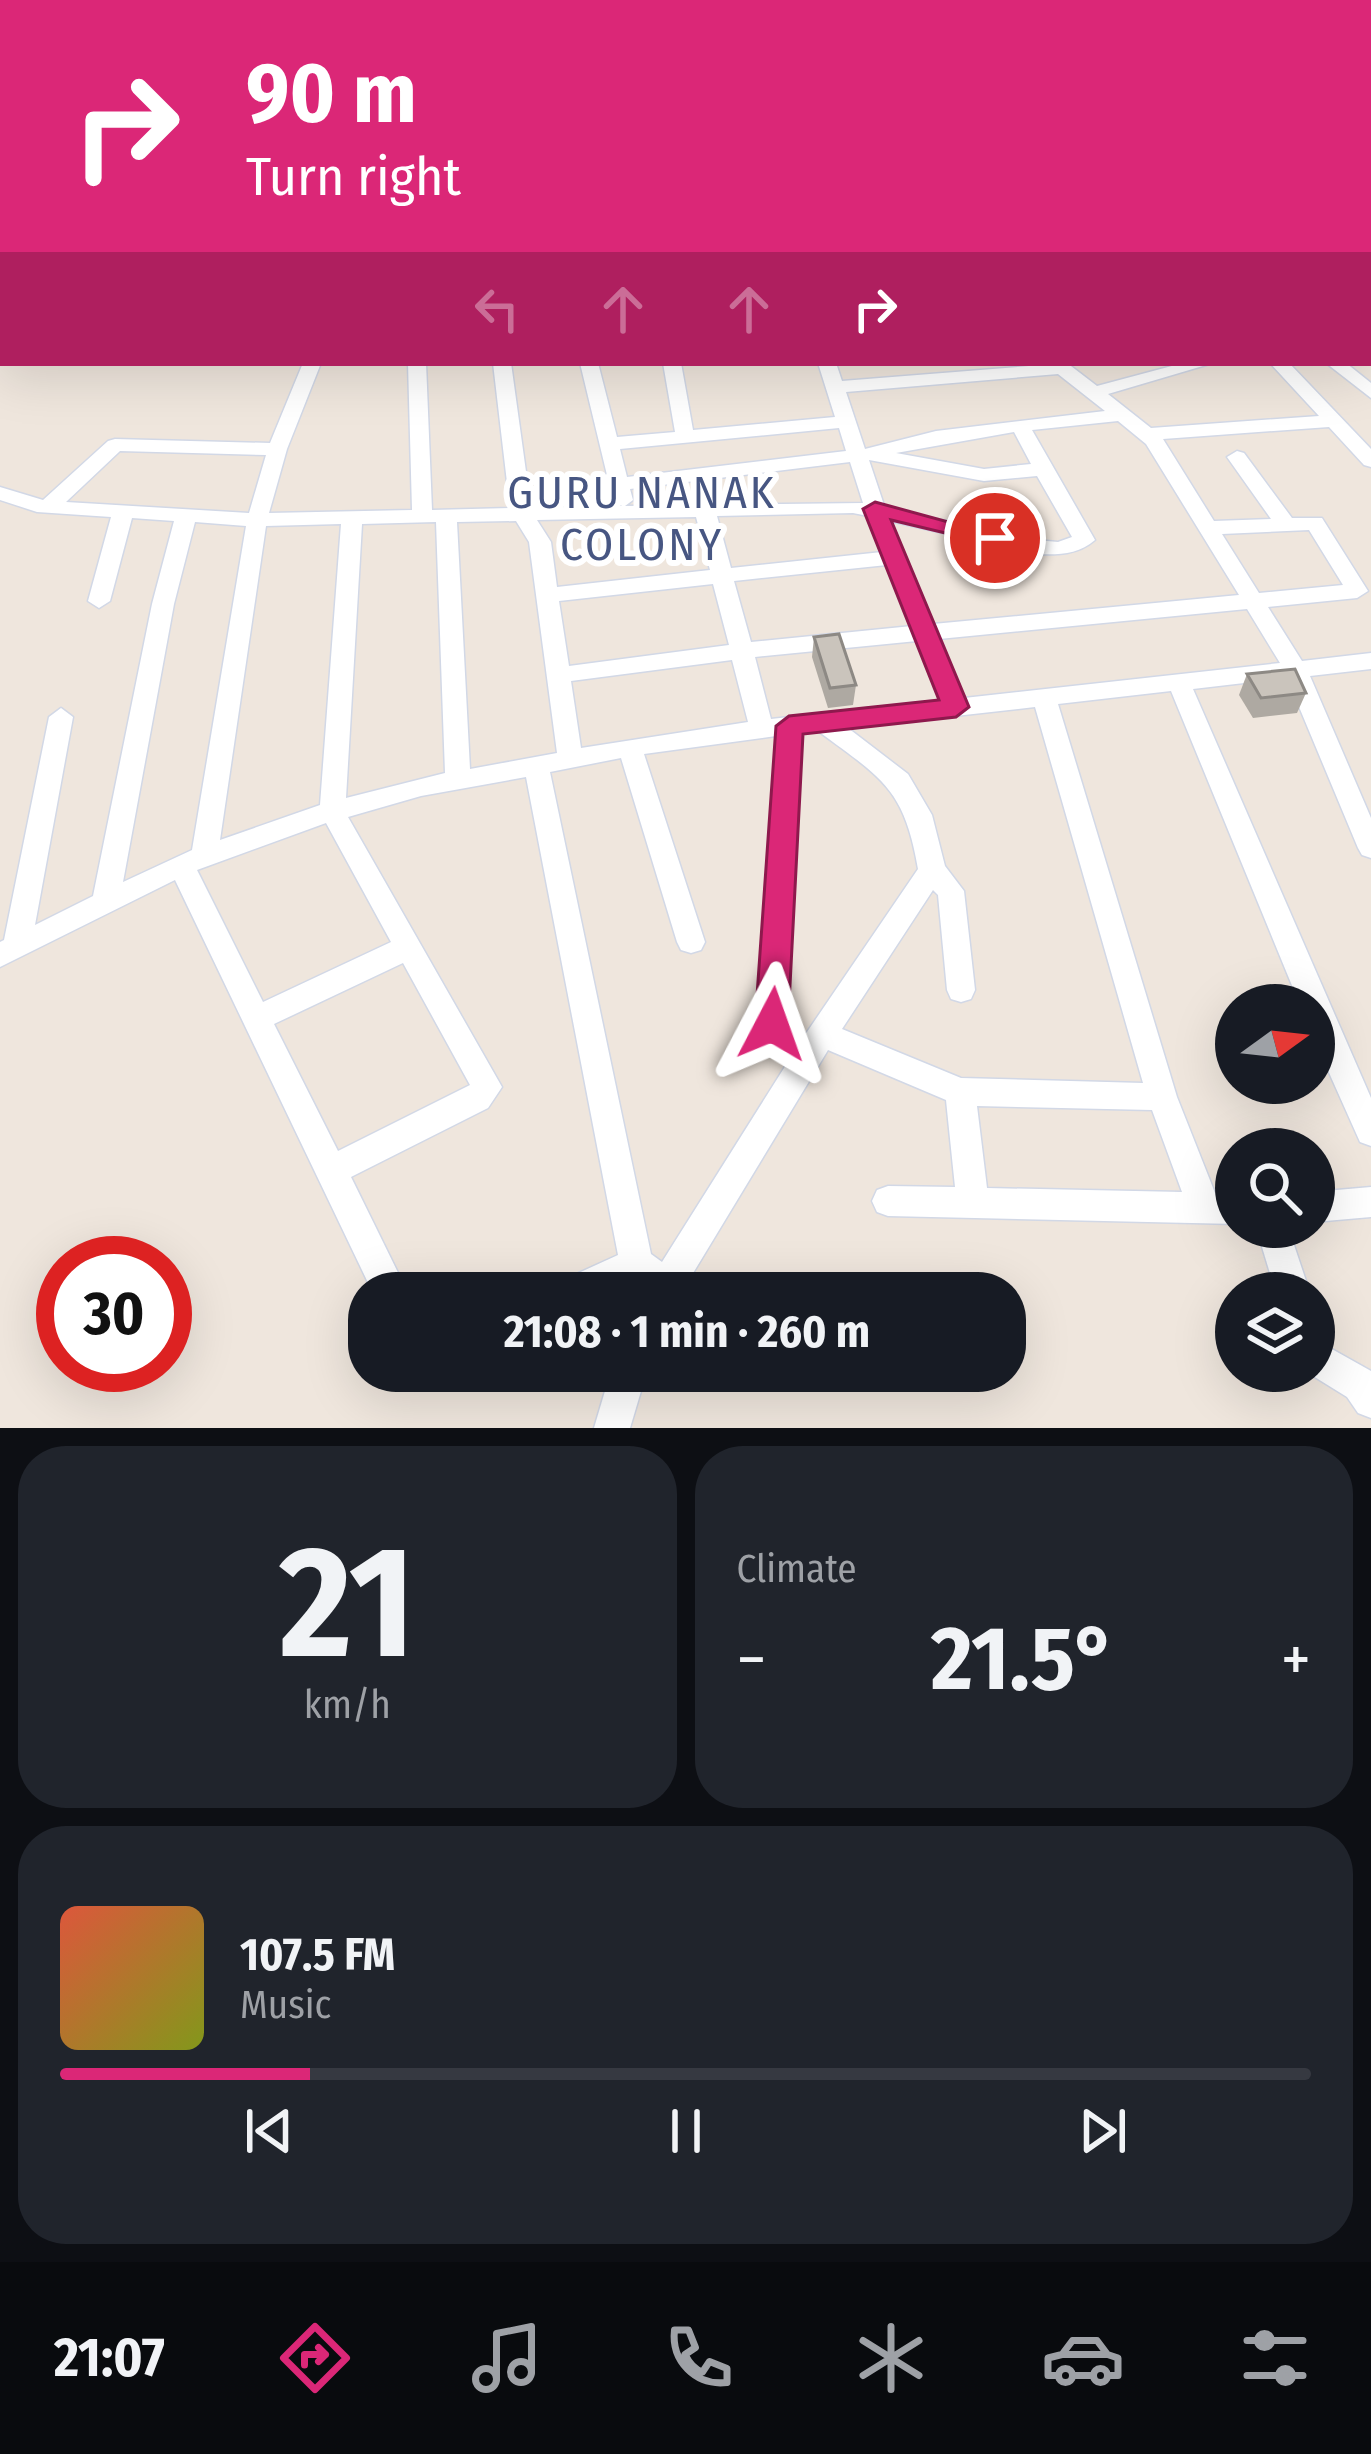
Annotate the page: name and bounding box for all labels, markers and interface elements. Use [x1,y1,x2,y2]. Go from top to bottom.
text: 90 m [246,43,417,144]
icon: right [48,48,204,204]
text: Turn right [246,145,461,209]
icon: left [464,276,530,342]
icon: ahead [590,276,656,342]
icon: ahead [716,276,782,342]
icon: right [842,276,908,342]
district label: GURU NANAK COLONY [507,466,777,572]
pin [944,487,1046,589]
icon: arrive [962,505,1028,571]
position arrow [709,961,835,1087]
north arrow [1215,984,1335,1104]
map controls [1215,984,1335,1392]
button: search [1215,1128,1335,1248]
speed limit sign: 30 [36,1236,192,1392]
button: layers [1215,1272,1335,1392]
text: 21:08 · 1 min · 260 m [504,1305,870,1359]
text: 21 [279,1510,415,1697]
text: Climate [737,1546,857,1592]
text: 21.5° [931,1605,1116,1713]
text: − [737,1620,766,1699]
text: + [1281,1620,1311,1699]
text: km/h [304,1682,391,1728]
text: 107.5 FM [240,1928,395,1982]
text: Music [240,1982,331,2028]
icon: previous [236,2098,302,2164]
icon: pause [653,2098,719,2164]
icon: next [1070,2098,1136,2164]
icon: directions [273,2316,357,2400]
icon: music [465,2316,549,2400]
icon: phone [657,2316,741,2400]
icon: climate [849,2316,933,2400]
icon: car [1041,2316,1125,2400]
icon: filters [1233,2316,1317,2400]
text: 21:07 [54,2326,165,2390]

